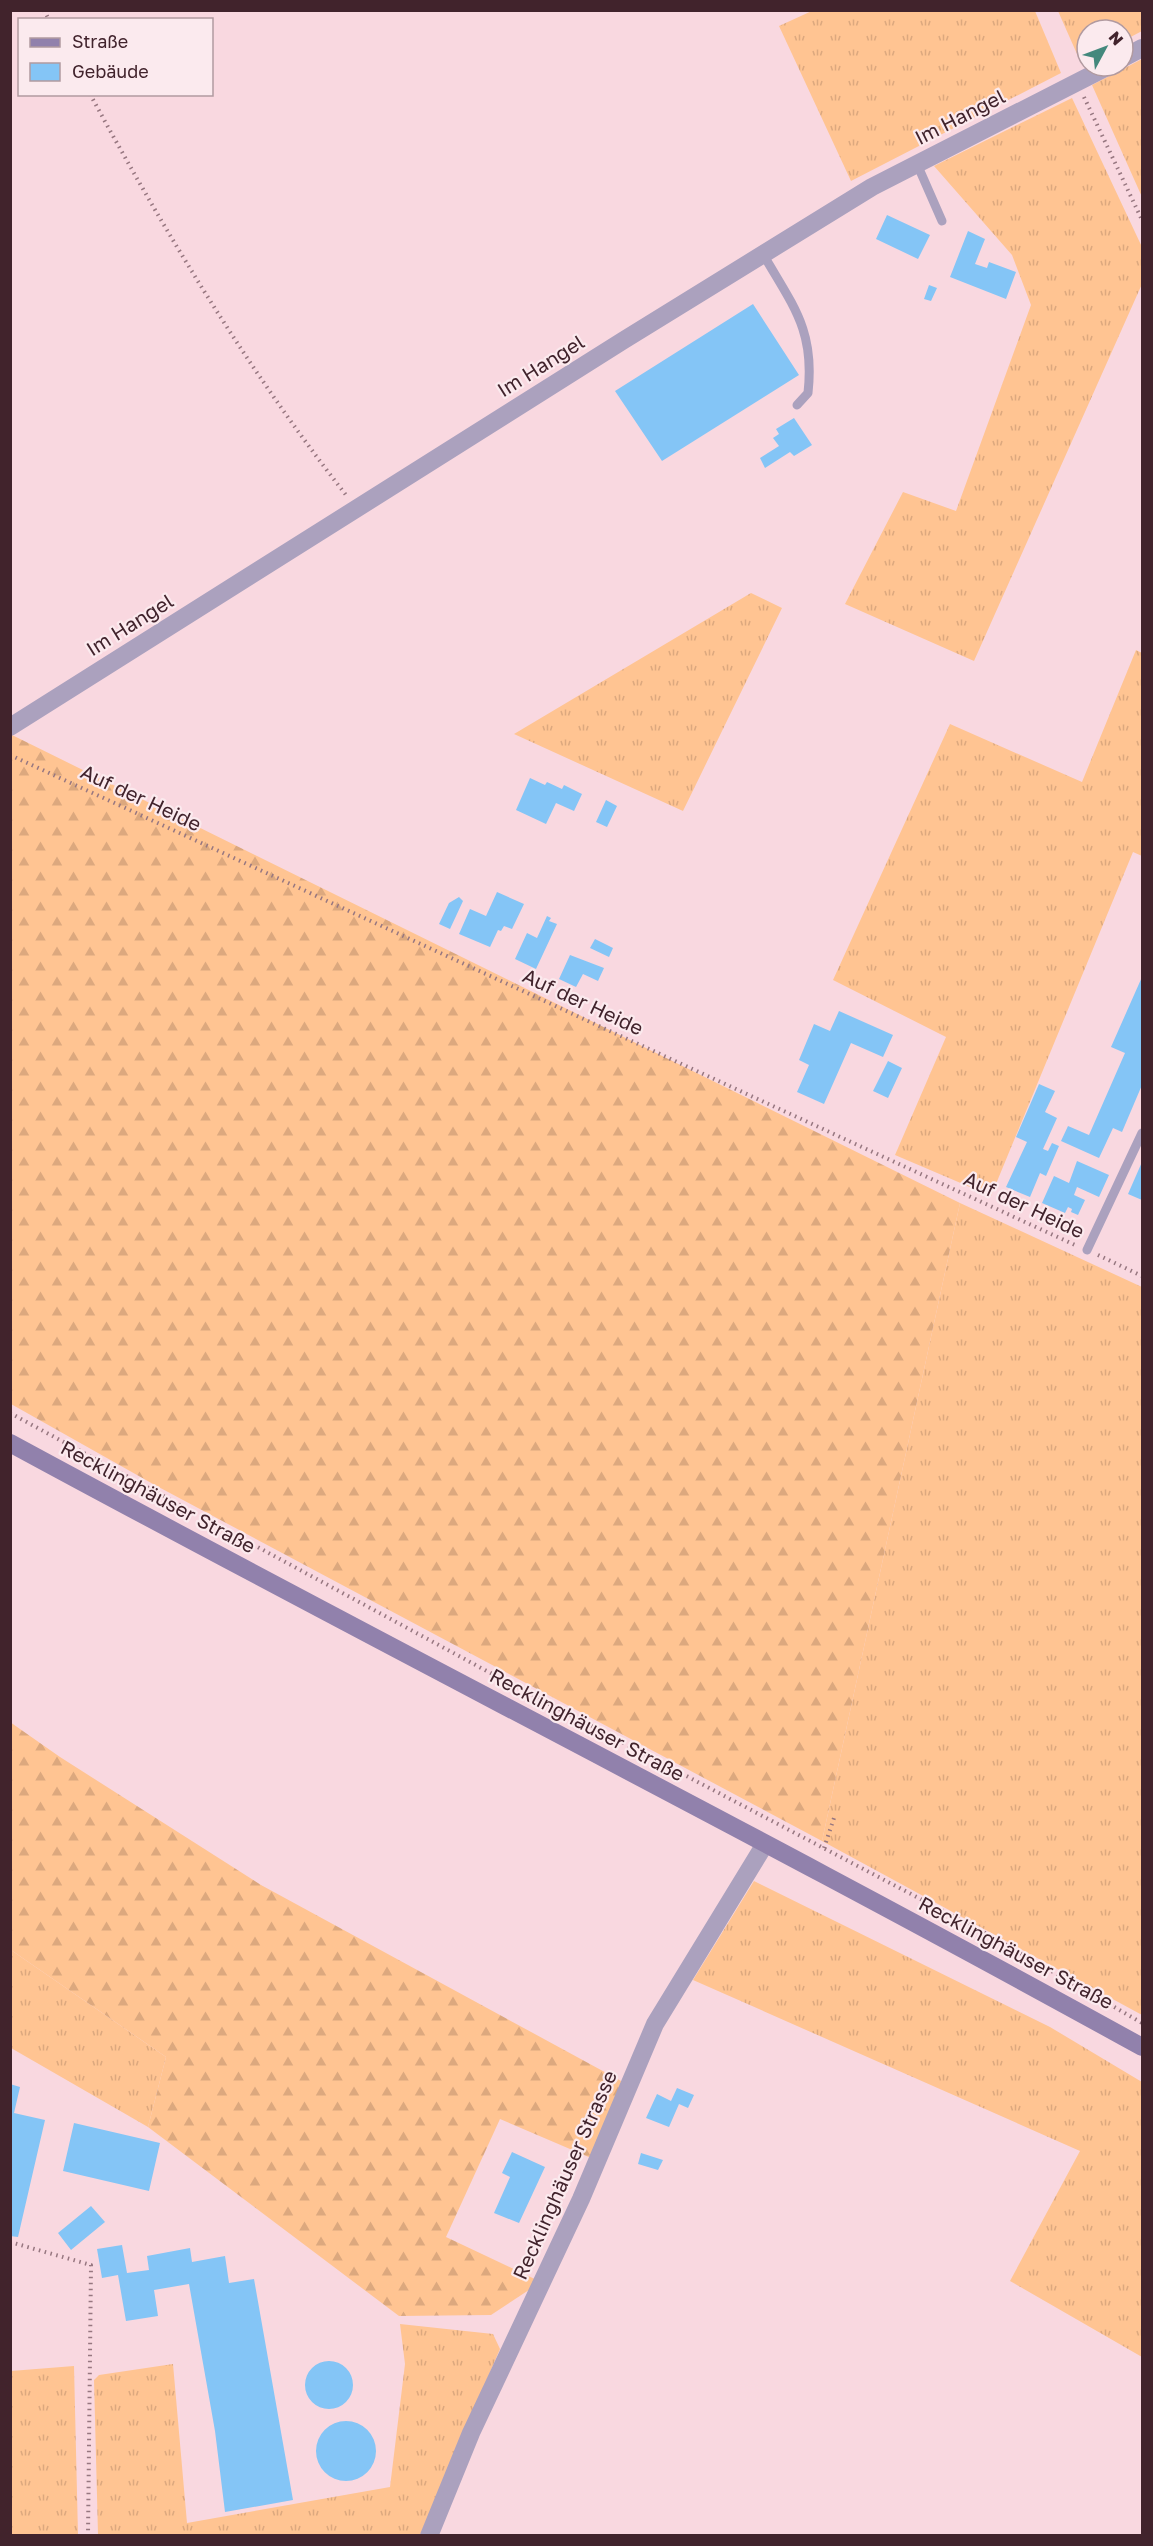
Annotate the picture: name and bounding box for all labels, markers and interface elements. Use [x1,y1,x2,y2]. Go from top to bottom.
legend [18,18,213,96]
north arrow [1075,18,1135,78]
text: N [1105,27,1128,49]
text: Straße [72,30,128,52]
text: Gebäude [72,60,149,82]
street label: Im Hangel [910,83,1009,149]
street label: Im Hangel [493,329,588,401]
street label: Im Hangel [82,588,177,660]
street label: Auf der Heide [77,759,205,835]
street label: Auf der Heide [519,963,647,1039]
street label: Auf der Heide [960,1166,1088,1242]
street label: Recklinghäuser Straße [57,1435,260,1558]
street label: Recklinghäuser Straße [486,1663,689,1786]
street label: Recklinghäuser Straße [915,1891,1118,2014]
street label: Recklinghäuser Strasse [507,2066,621,2283]

